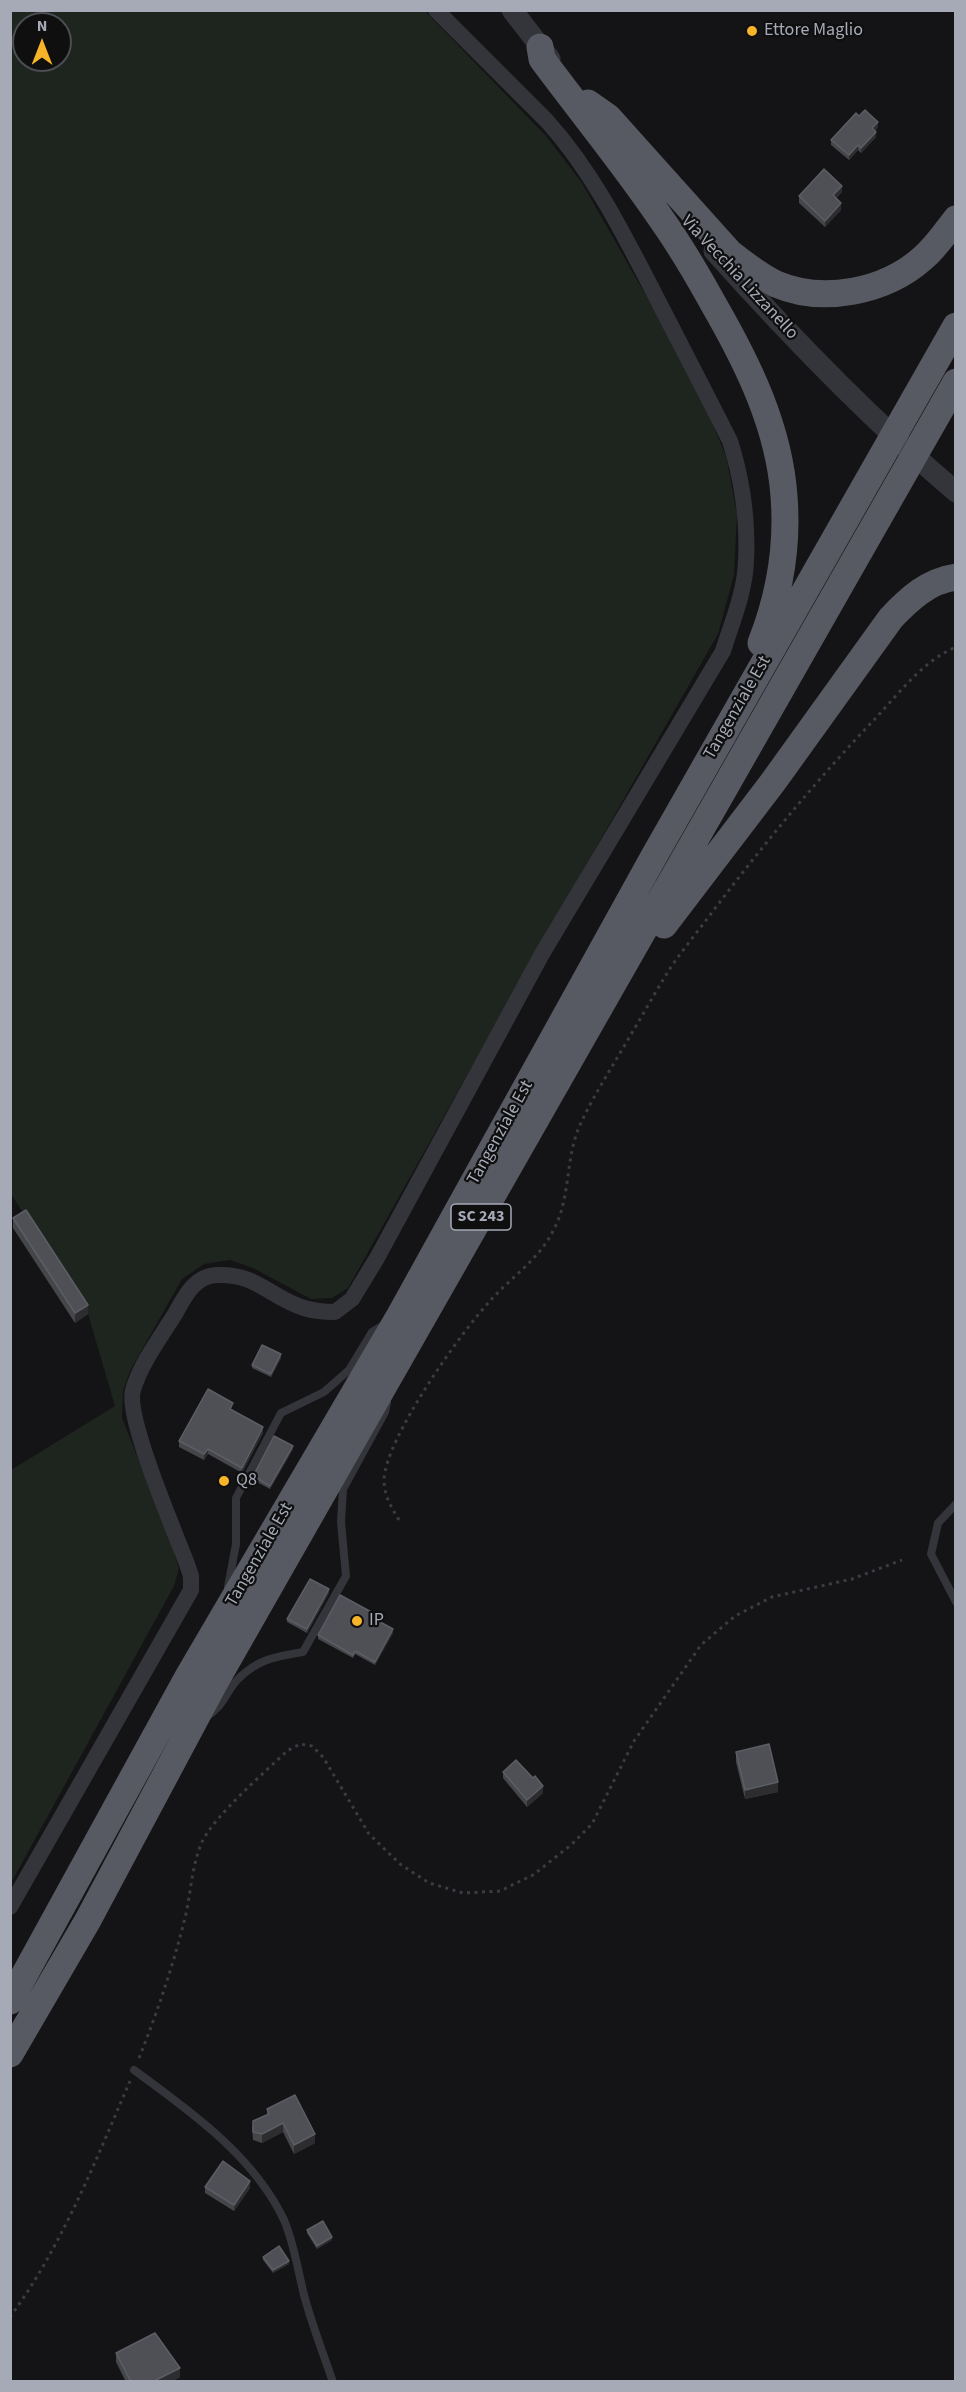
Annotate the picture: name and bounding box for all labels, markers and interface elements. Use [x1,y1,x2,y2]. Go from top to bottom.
north arrow [12,12,72,72]
text: N [37,15,47,37]
place label: Ettore Maglio [764,20,863,42]
marker: Ettore Maglio [745,24,759,38]
street label: Via Vecchia Lizzanello [676,211,802,345]
street label: Tangenziale Est [700,652,776,764]
street label: Tangenziale Est [463,1077,539,1189]
road number: SC 243 [451,1204,511,1230]
place label: Q8 [236,1470,257,1492]
marker: Q8 [217,1474,231,1488]
street label: Tangenziale Est [222,1499,298,1611]
place label: IP [369,1610,384,1632]
marker: IP [350,1614,364,1628]

